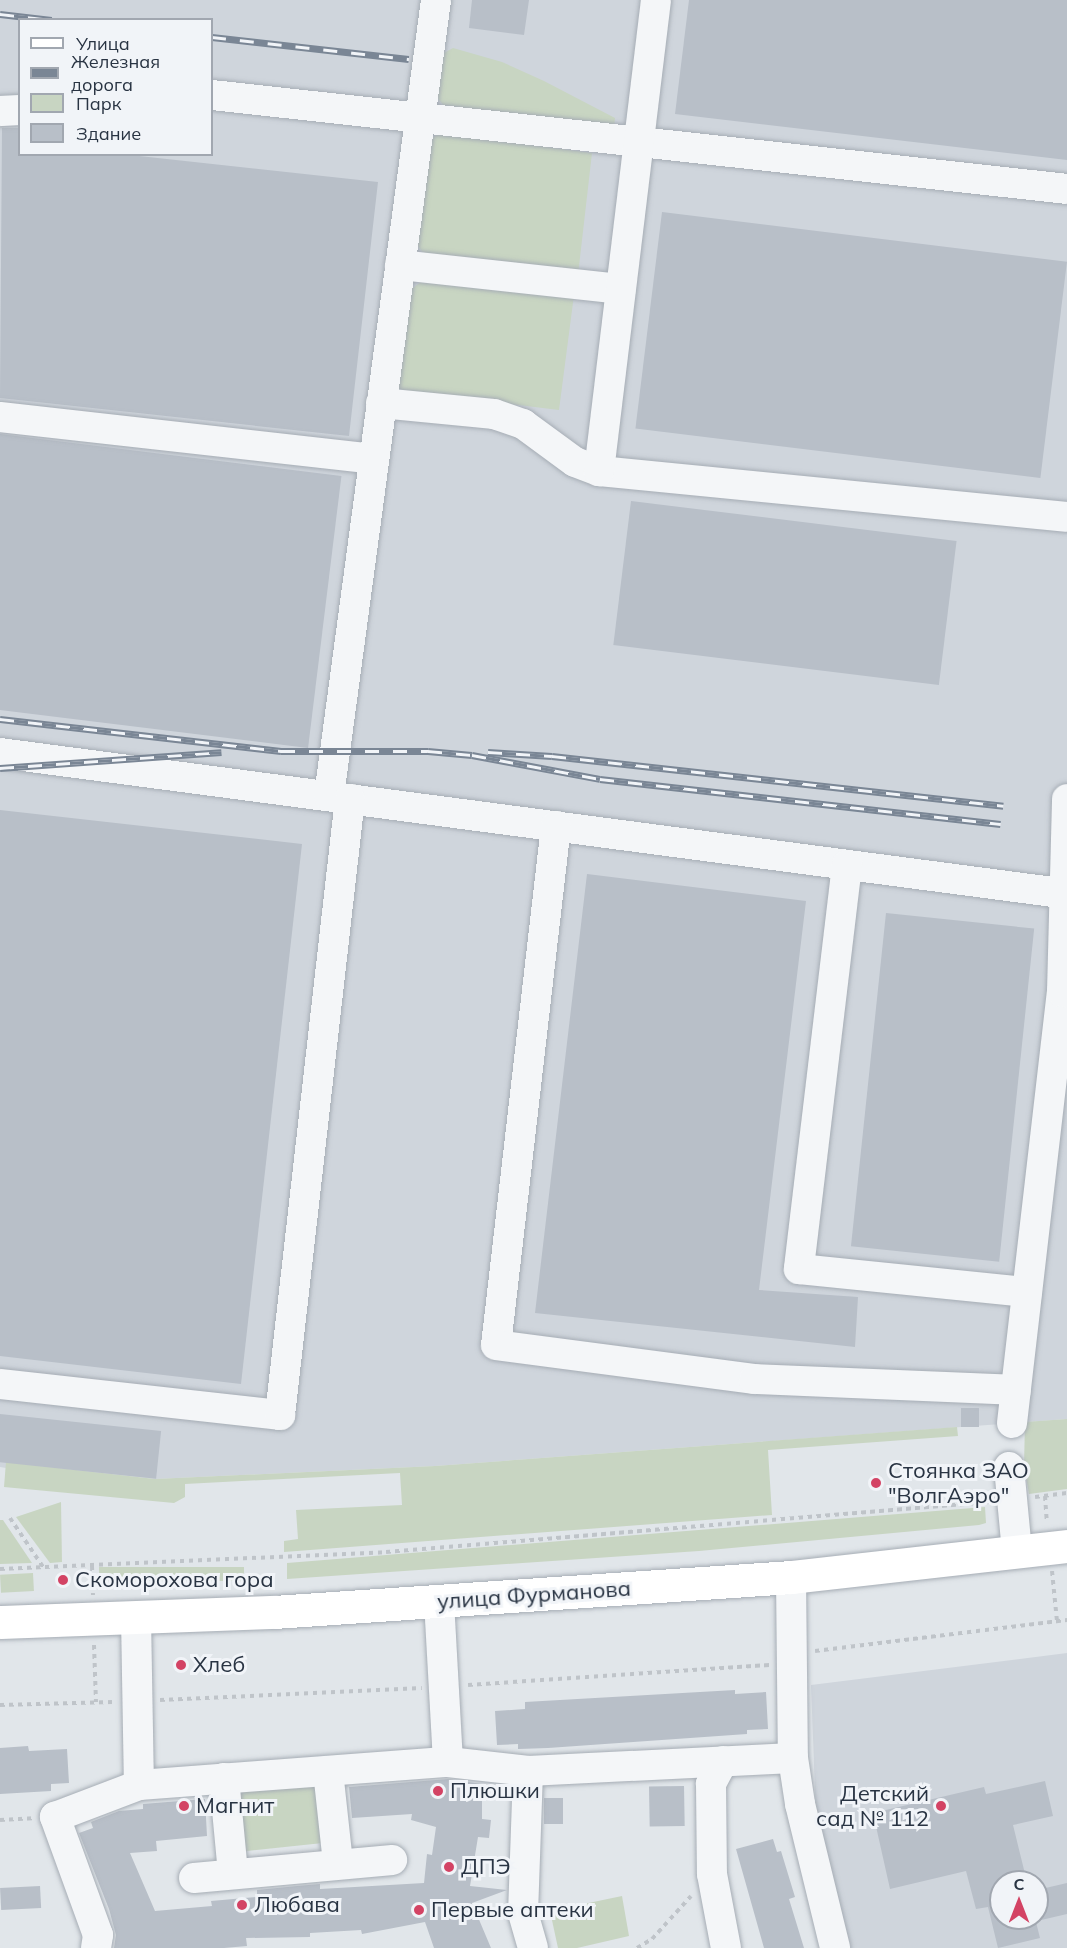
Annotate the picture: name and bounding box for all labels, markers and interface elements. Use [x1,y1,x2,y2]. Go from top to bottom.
legend [18,18,213,156]
text: Улица [76,32,130,55]
text: Железная дорога [71,50,160,96]
text: Парк [76,92,121,115]
text: Здание [76,122,141,145]
place label: Стоянка ЗАО "ВолгАэро" [888,1457,1029,1508]
marker: Стоянка ЗАО "ВолгАэро" [869,1476,883,1490]
place label: Скоморохова гора [75,1567,274,1593]
marker: Скоморохова гора [56,1573,70,1587]
street label: улица Фурманова [436,1575,632,1615]
place label: Хлеб [193,1652,245,1678]
marker: Хлеб [174,1658,188,1672]
place label: Плюшки [450,1778,540,1804]
place label: Детский сад № 112 [816,1780,929,1832]
marker: Плюшки [431,1784,445,1798]
place label: Магнит [196,1793,274,1819]
marker: Магнит [177,1799,191,1813]
marker: Детский сад № 112 [934,1799,948,1813]
place label: ДПЭ [461,1854,511,1880]
marker: ДПЭ [442,1860,456,1874]
north arrow [989,1870,1049,1930]
text: С [1014,1874,1024,1894]
place label: Любава [254,1892,340,1918]
place label: Первые аптеки [431,1897,594,1923]
marker: Любава [235,1898,249,1912]
marker: Первые аптеки [412,1903,426,1917]

